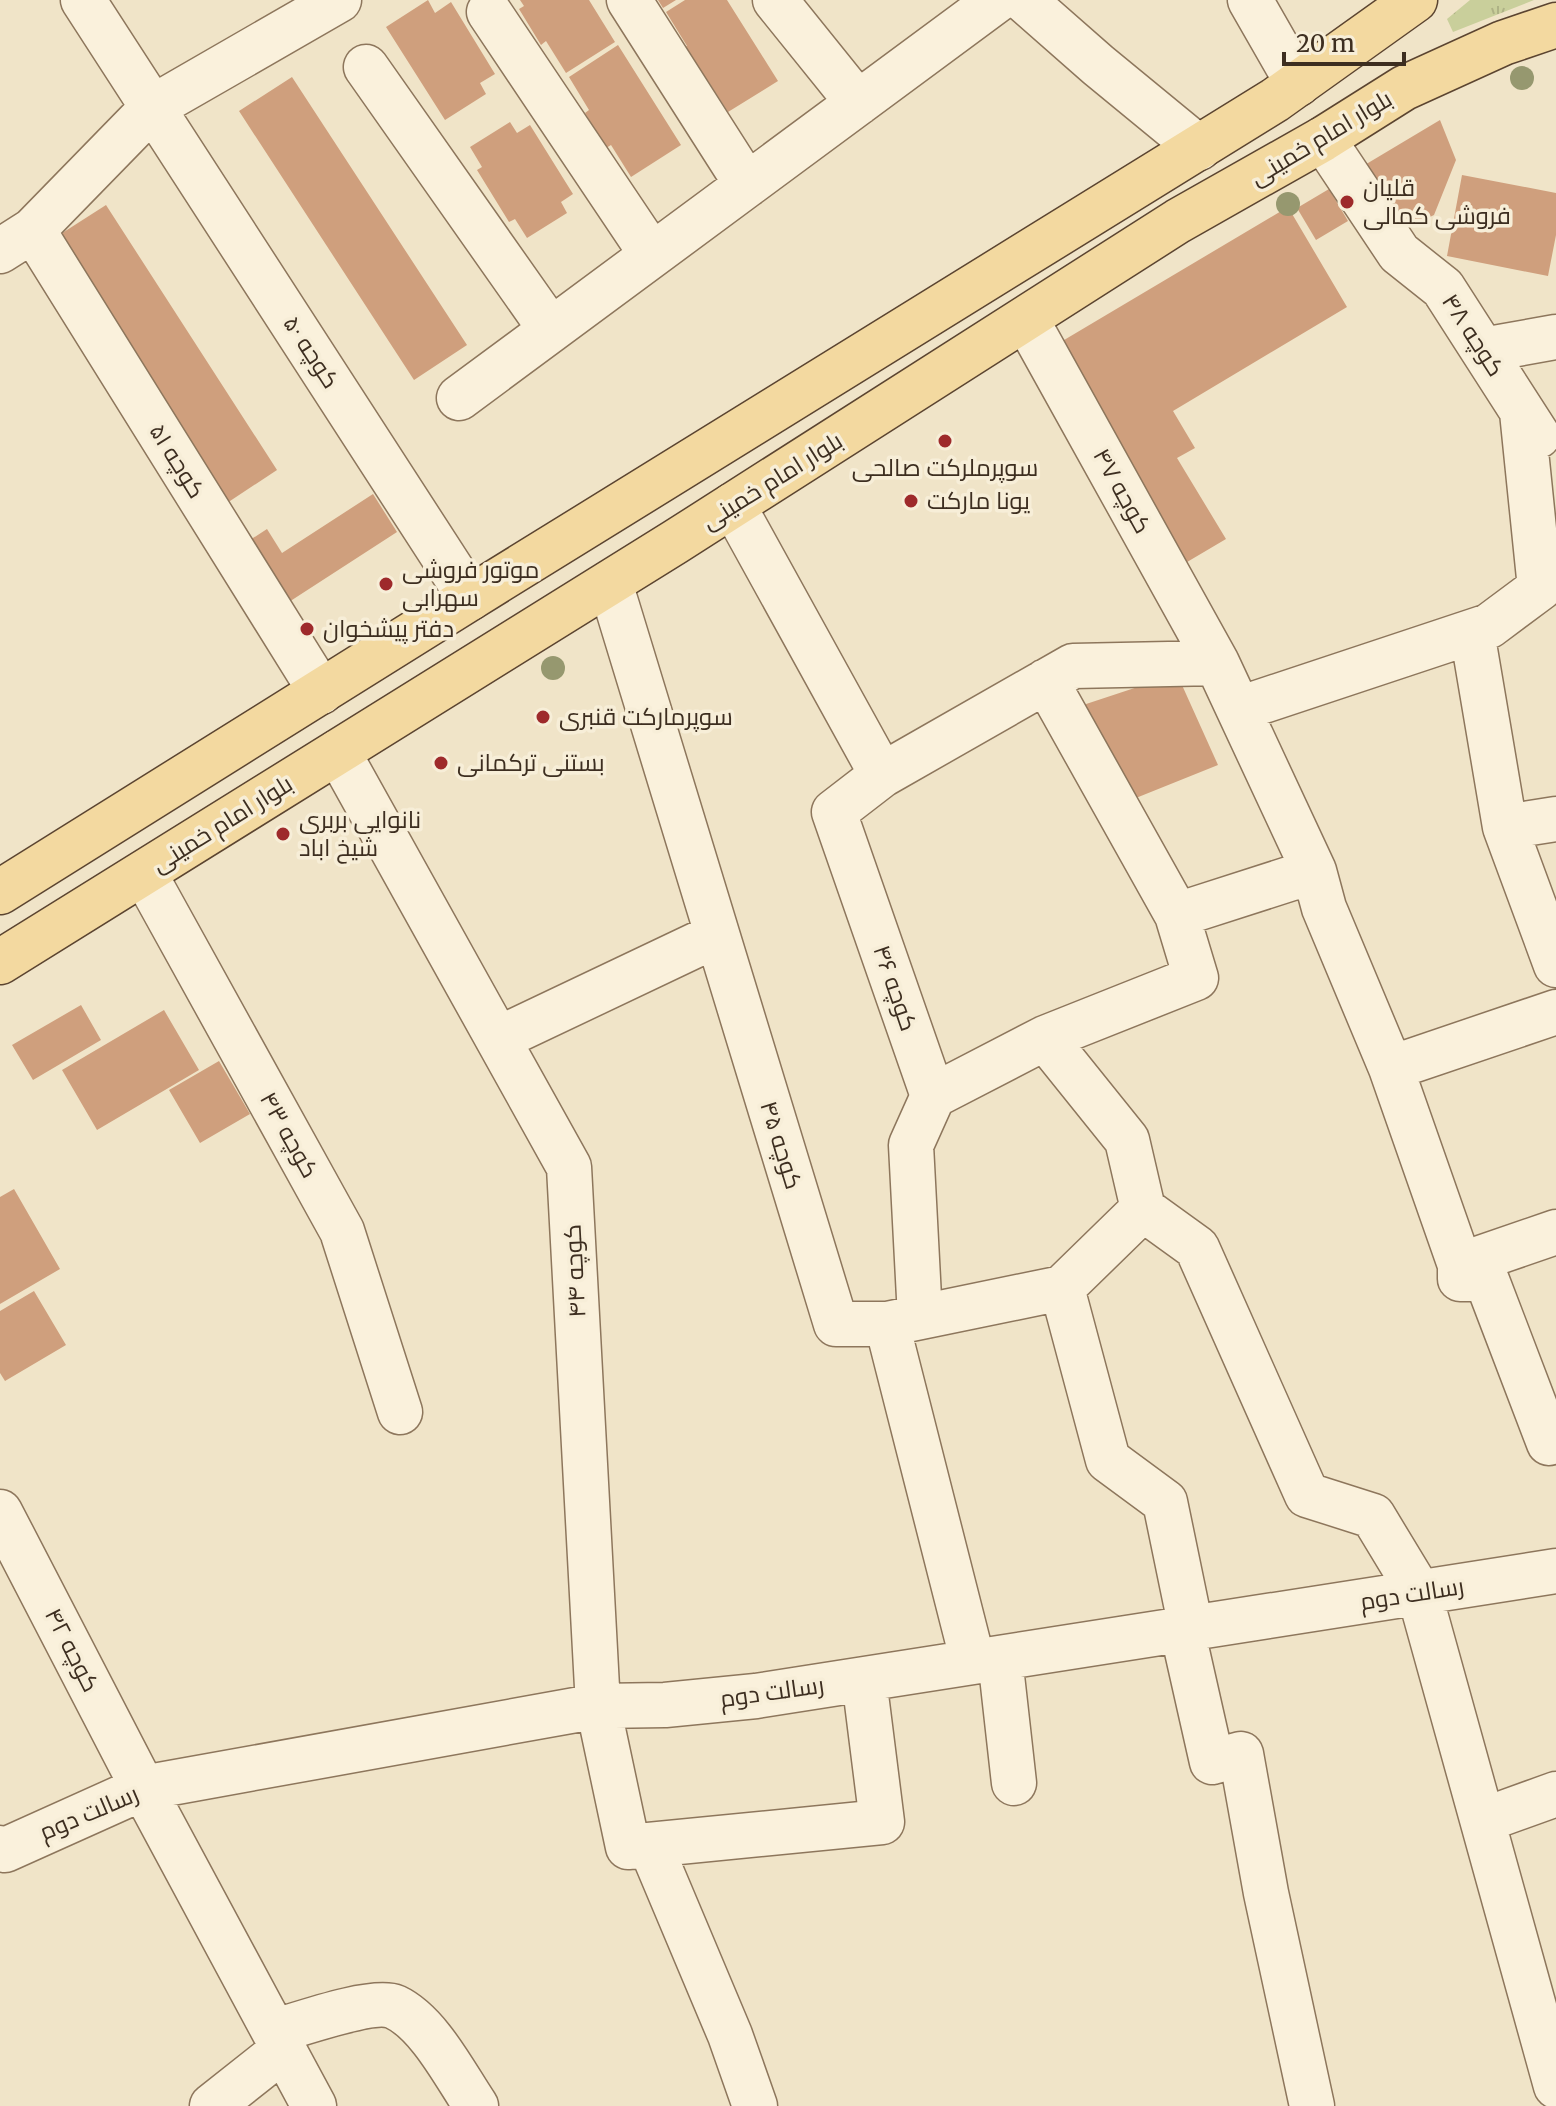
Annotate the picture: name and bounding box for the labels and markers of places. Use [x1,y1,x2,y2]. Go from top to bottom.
place label: قلیان فروشی کمالی [1363,172,1511,231]
marker: قلیان فروشی کمالی [1338,193,1356,211]
marker: سوپرملرکت صالحی [936,432,954,450]
place label: سوپرملرکت صالحی [852,452,1038,484]
place label: یونا مارکت [927,485,1030,516]
marker: یونا مارکت [902,492,920,510]
place label: موتور فروشی سهرابی [402,554,539,613]
marker: موتور فروشی سهرابی [377,575,395,593]
place label: دفتر پیشخوان [323,613,454,645]
marker: دفتر پیشخوان [298,620,316,638]
place label: سوپرمارکت قنبری [559,701,733,733]
marker: سوپرمارکت قنبری [534,708,552,726]
place label: بستنی ترکمانی [457,747,605,778]
marker: بستنی ترکمانی [432,754,450,772]
place label: نانوایی بربری شیخ اباد [299,804,421,864]
marker: نانوایی بربری شیخ اباد [274,825,292,843]

